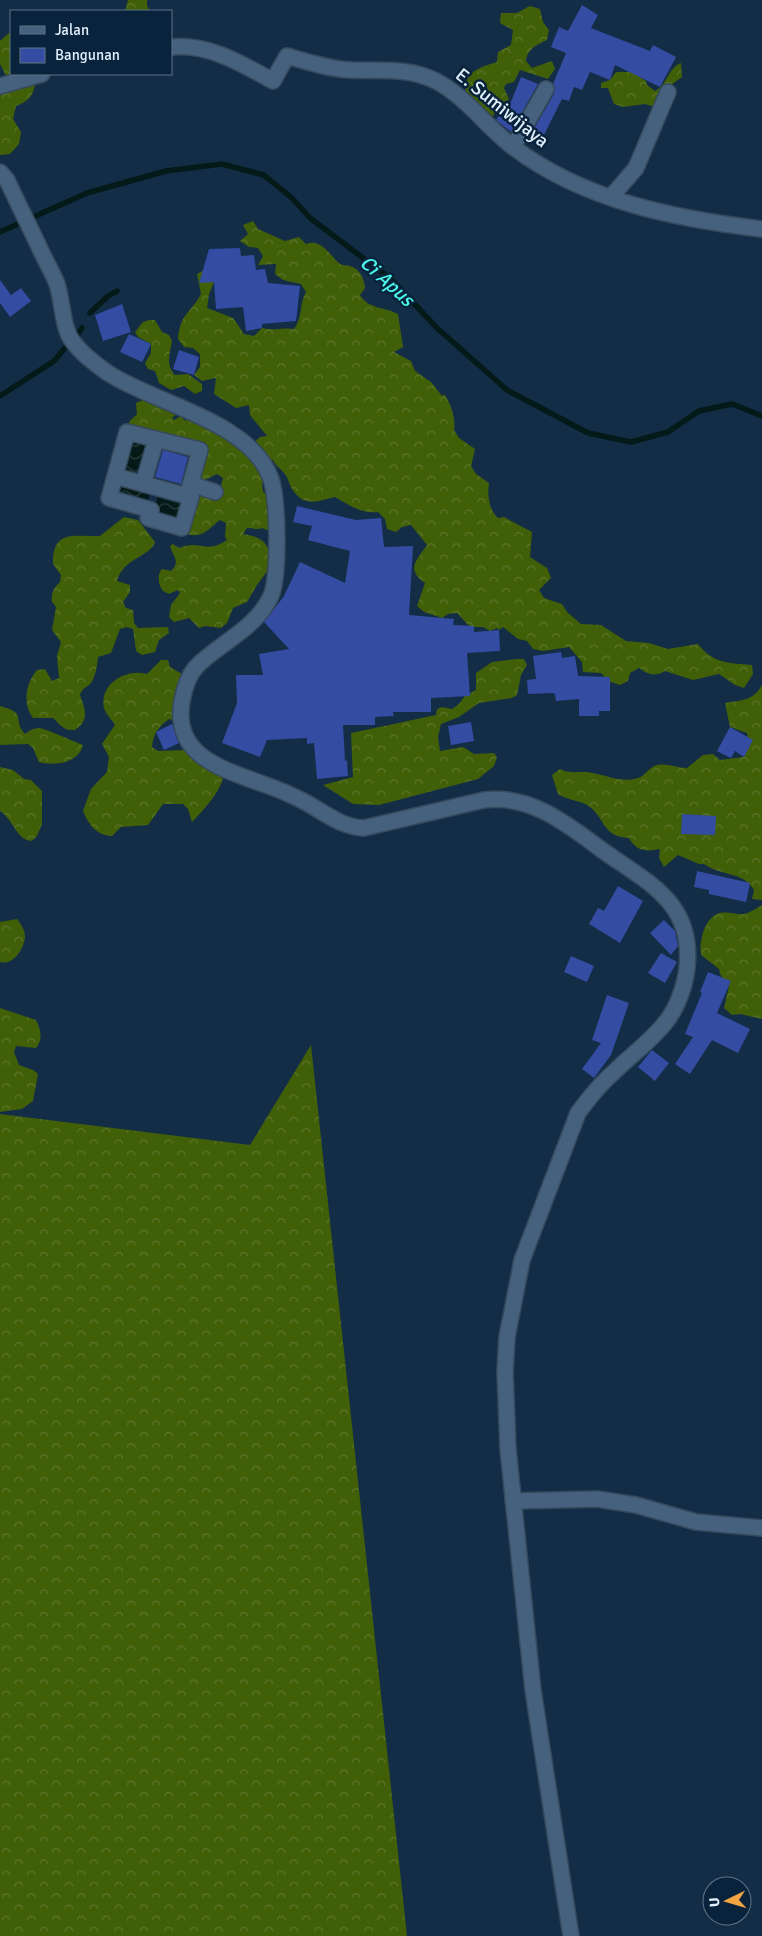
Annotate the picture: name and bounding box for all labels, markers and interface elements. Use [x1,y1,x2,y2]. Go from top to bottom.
legend [10,10,172,75]
text: Jalan [55,21,89,39]
text: Bangunan [55,46,120,64]
street label: E. Sumiwijaya [451,63,553,153]
water label: Ci Apus [355,250,421,313]
north arrow [702,1876,752,1926]
text: U [706,1897,723,1908]

